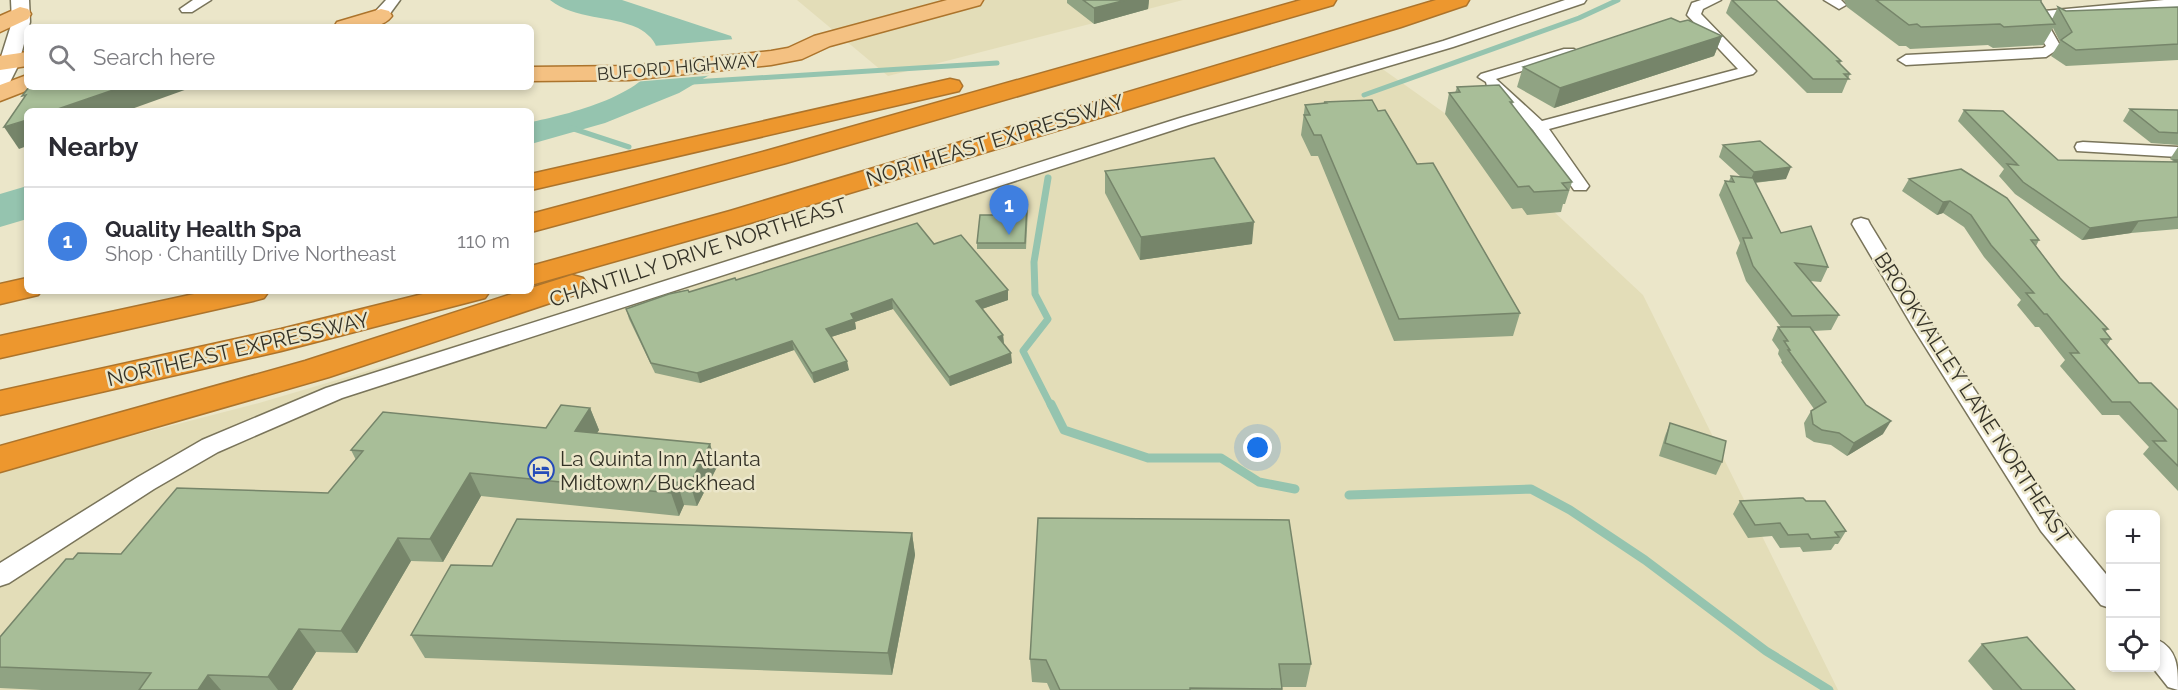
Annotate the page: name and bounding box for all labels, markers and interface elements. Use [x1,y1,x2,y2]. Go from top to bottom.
search box [24,24,534,90]
icon: search [45,41,78,74]
text: Search here [93,44,215,70]
street label: BUFORD HIGHWAY [596,49,760,85]
street label: NORTHEAST EXPRESSWAY [863,89,1127,191]
text: Nearby [48,132,138,162]
pin: 1 [990,186,1028,235]
street label: CHANTILLY DRIVE NORTHEAST [546,192,850,312]
text: Quality Health Spa [105,216,301,242]
text: 1 [63,229,72,253]
text: 110 m [457,229,510,253]
text: Shop · Chantilly Drive Northeast [105,242,396,266]
street label: BROOKVALLEY LANE NORTHEAST [1869,248,2077,549]
street label: NORTHEAST EXPRESSWAY [104,307,372,391]
your location [1243,433,1272,462]
place label: La Quinta Inn Atlanta Midtown/Buckhead [560,446,761,495]
hotel icon: La Quinta Inn Atlanta Midtown/Buckhead [526,455,556,485]
map controls [2106,510,2160,672]
button: + [2106,510,2160,564]
button: − [2106,564,2160,618]
button: locate [2106,618,2160,672]

